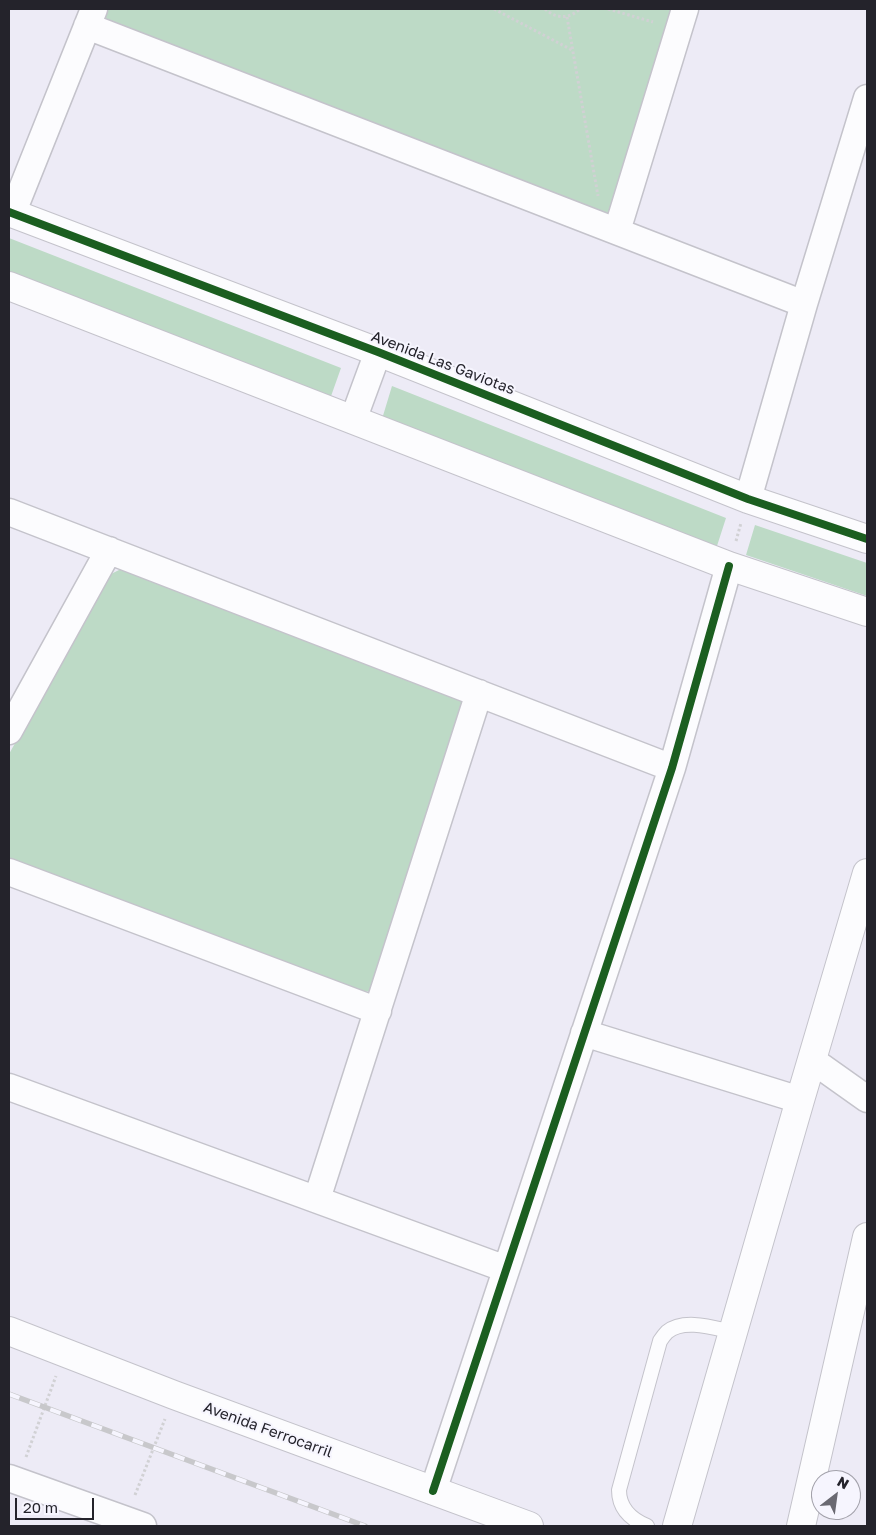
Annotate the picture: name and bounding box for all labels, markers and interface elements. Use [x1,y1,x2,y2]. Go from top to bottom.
street label: Avenida Las Gaviotas [369,327,517,399]
street label: Avenida Ferrocarril [201,1398,335,1462]
north arrow [811,1470,861,1520]
text: N [834,1472,852,1492]
scale bar [18,1488,96,1520]
text: 20 m [23,1498,58,1516]

